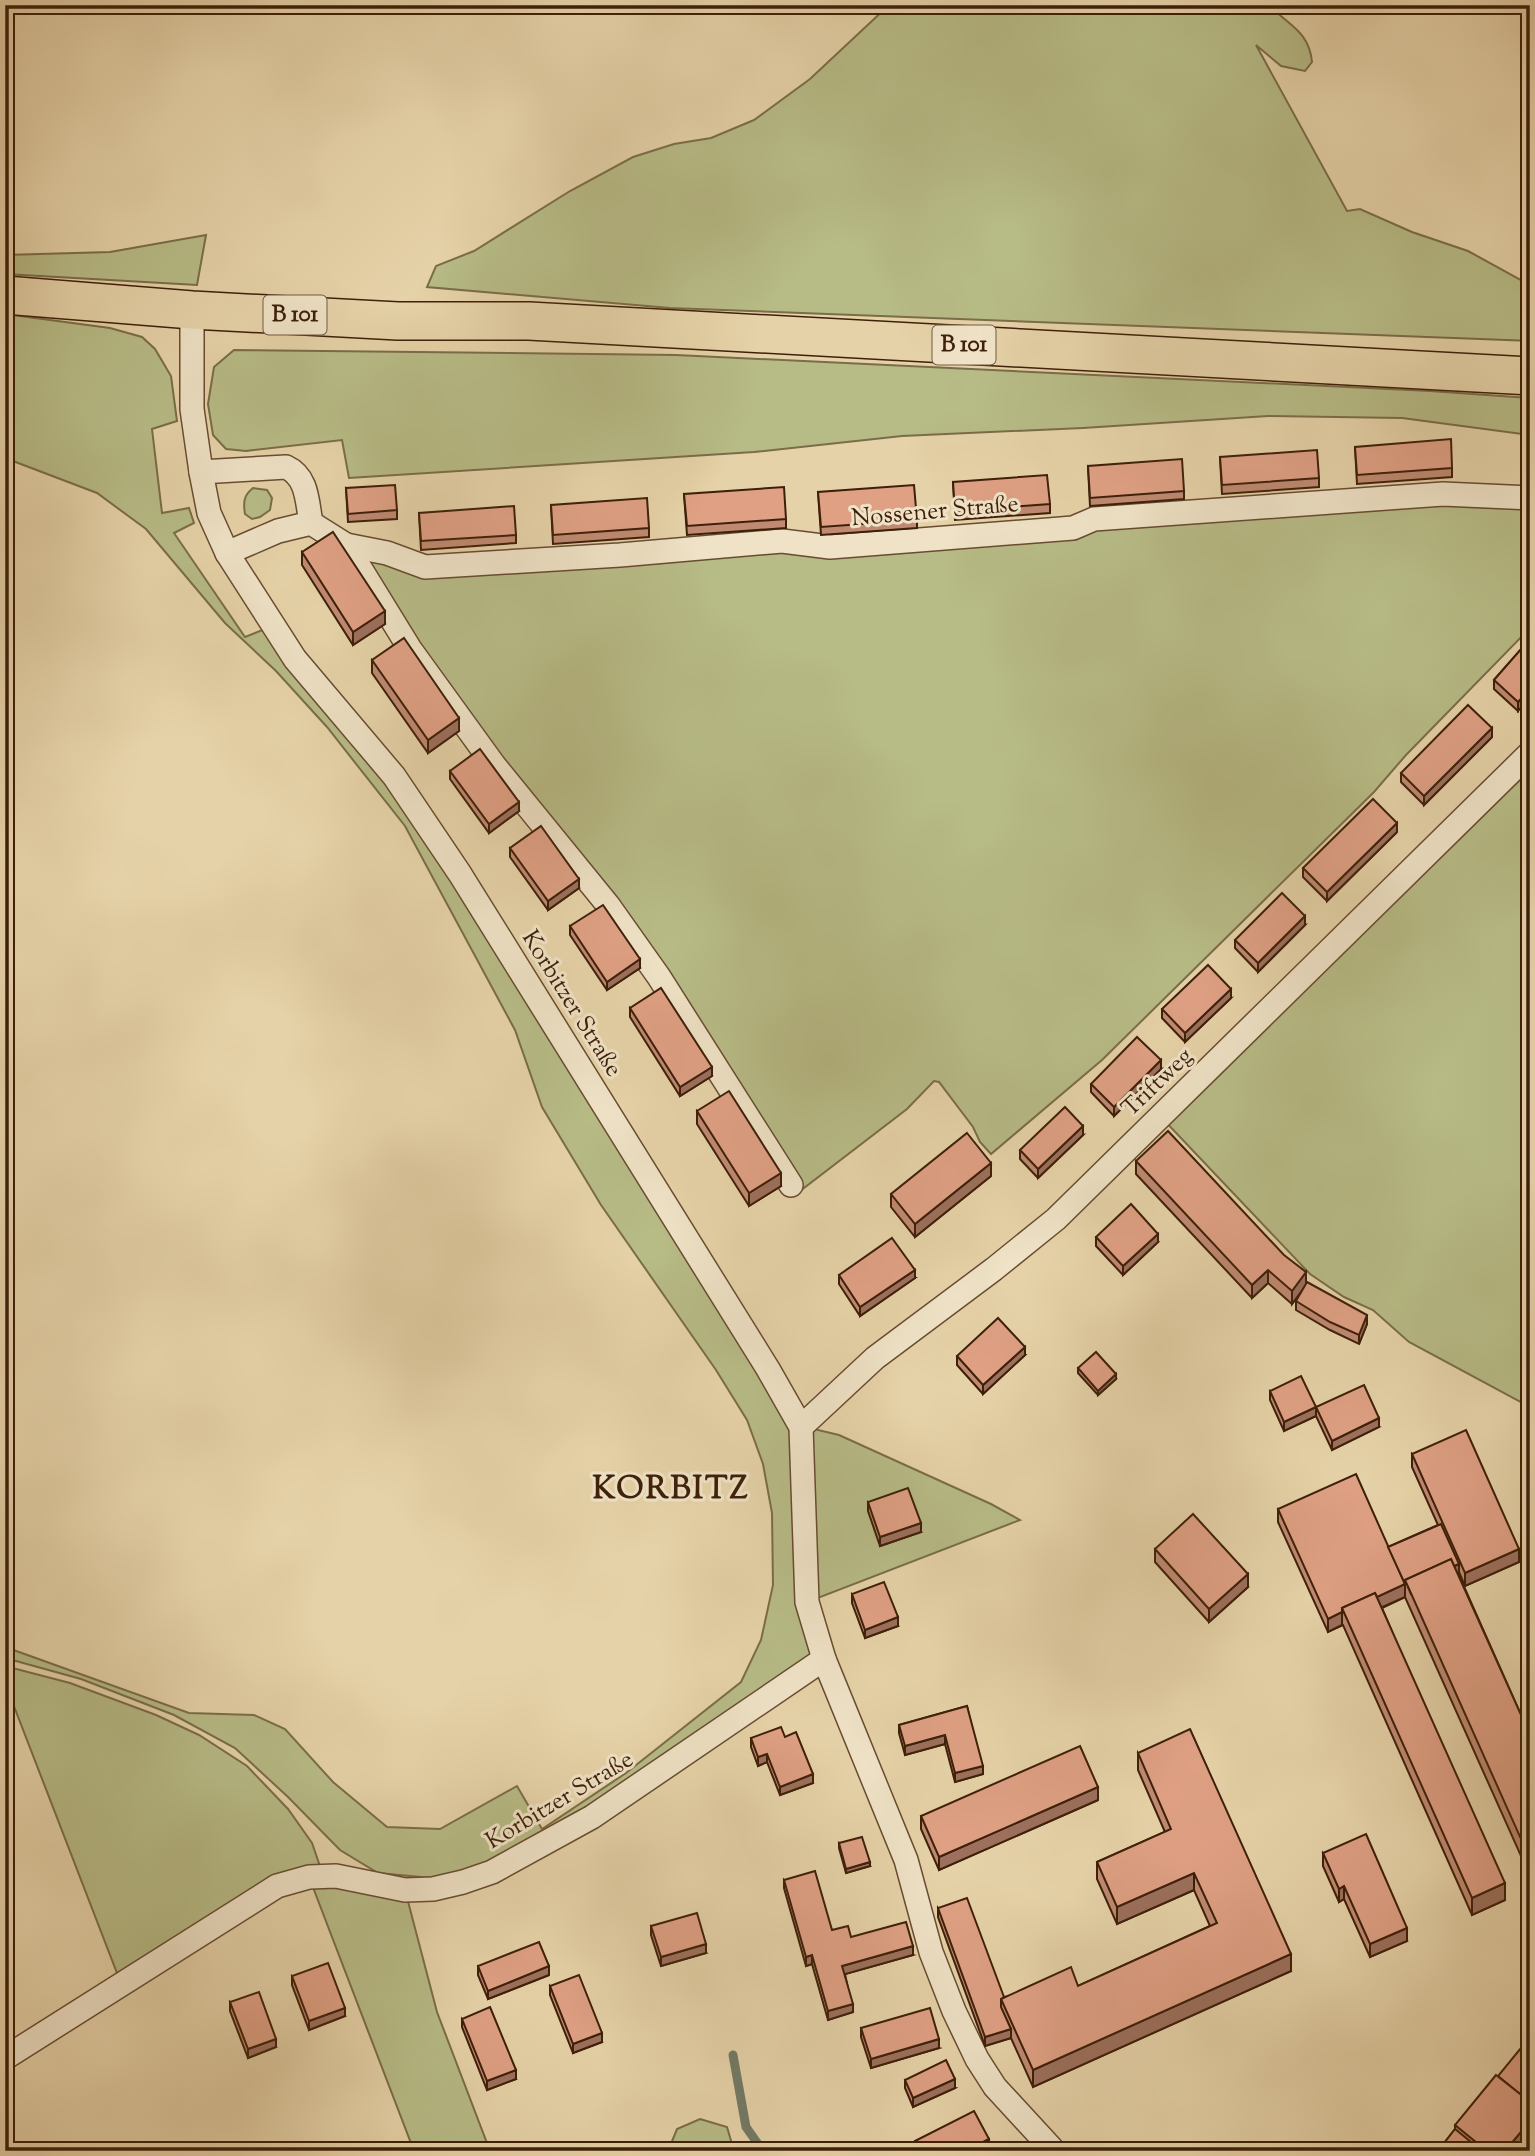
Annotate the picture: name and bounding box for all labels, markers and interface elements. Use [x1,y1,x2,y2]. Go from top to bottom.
road number: B 101 [264,296,326,334]
road number: B 101 [932,326,996,364]
street label: Nossener Straße [850,488,1020,536]
street label: Korbitzer Straße [512,924,630,1084]
street label: Triftweg [1115,1040,1201,1126]
district label: KORBITZ [592,1467,750,1513]
street label: Korbitzer Straße [480,1743,640,1859]

